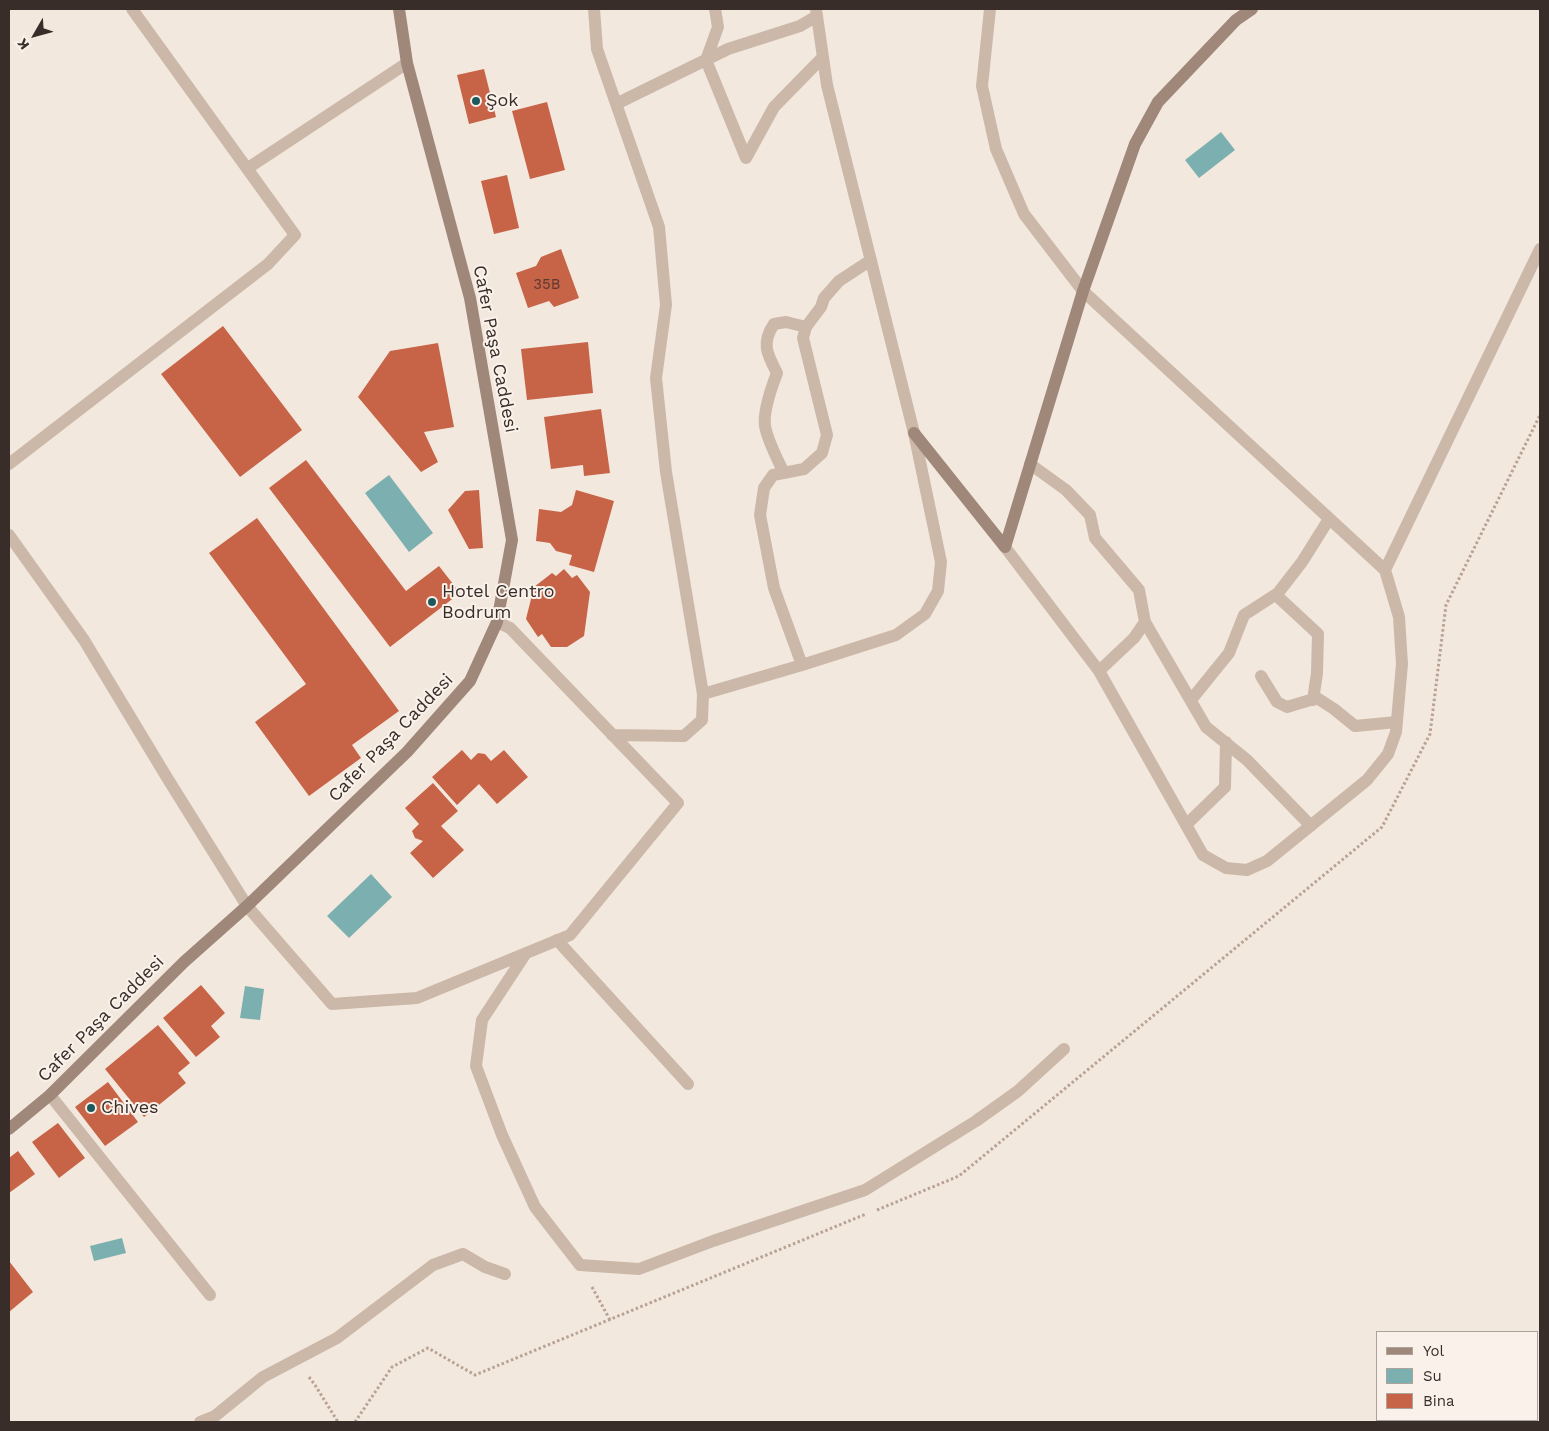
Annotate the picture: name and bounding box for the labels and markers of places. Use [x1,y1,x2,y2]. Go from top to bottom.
place label: Şok [486,90,519,112]
marker: Şok [470,95,482,107]
place label: Hotel Centro Bodrum [442,581,554,624]
marker: Hotel Centro Bodrum [426,596,438,608]
place label: Chives [101,1097,159,1119]
marker: Chives [85,1102,97,1114]

